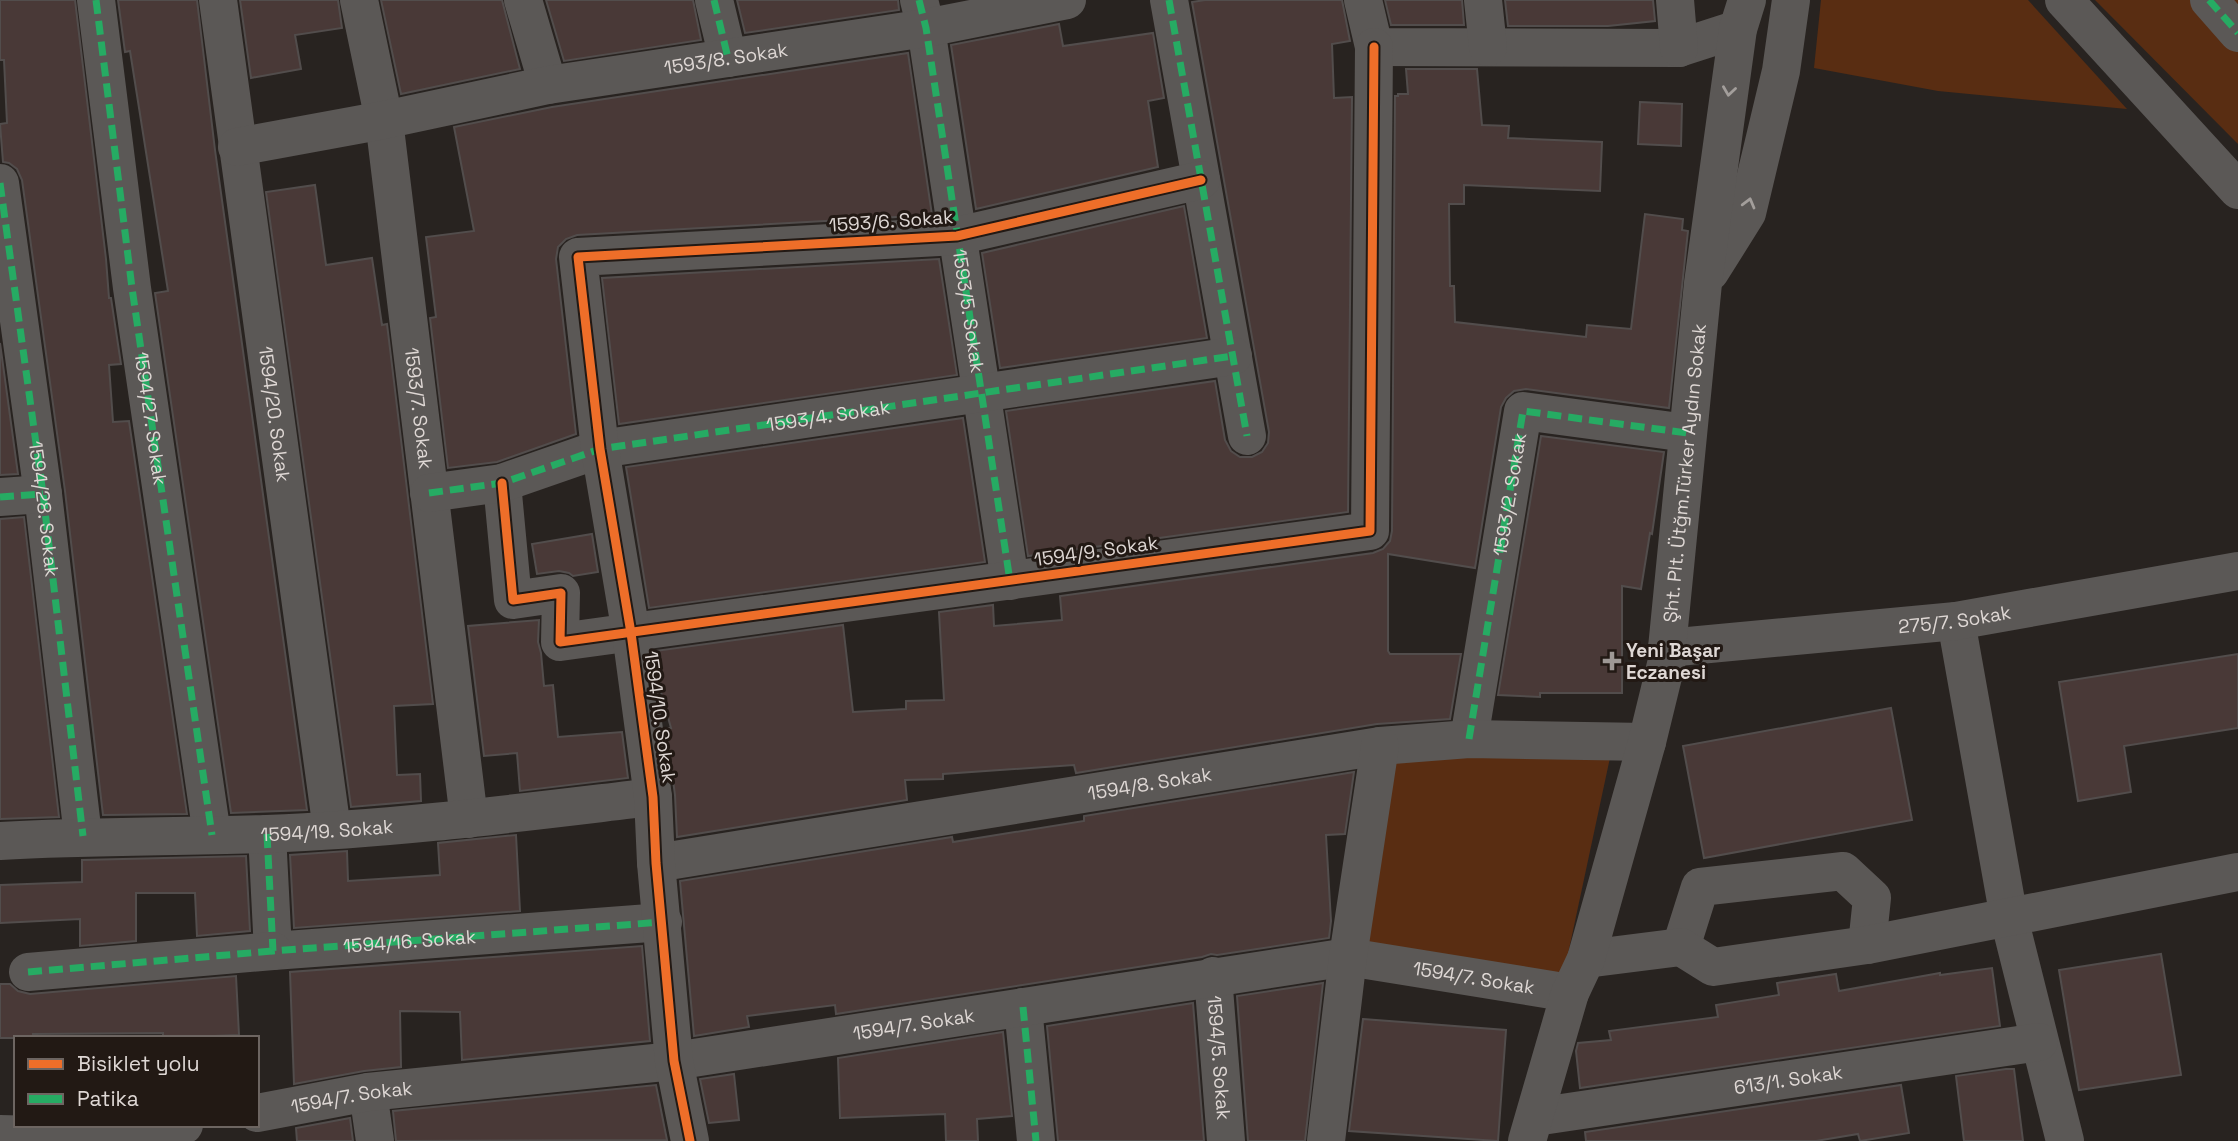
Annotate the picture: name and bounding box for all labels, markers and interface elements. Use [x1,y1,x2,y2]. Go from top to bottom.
street label: 1593/8. Sokak [662,37,790,80]
one-way arrow [1722,85,1737,97]
one-way arrow [1741,197,1755,209]
street label: 1593/6. Sokak [828,204,954,238]
street label: 1593/5. Sokak [947,247,991,374]
street label: Şht. Plt. Ütğm.Türker Aydın Sokak [1657,322,1711,624]
street label: 1594/20. Sokak [253,345,297,484]
street label: 1593/7. Sokak [399,346,439,471]
street label: 1594/27. Sokak [129,350,173,487]
street label: 1593/4. Sokak [764,394,892,437]
street label: 1593/2. Sokak [1487,431,1532,558]
street label: 1594/28. Sokak [23,439,65,578]
street label: 1594/9. Sokak [1032,530,1160,572]
street label: 275/7. Sokak [1897,599,2013,639]
place label: Yeni Başar Eczanesi [1626,638,1721,685]
street label: 1594/10. Sokak [638,649,682,785]
marker: Yeni Başar Eczanesi [1604,653,1620,669]
street label: 1594/8. Sokak [1086,761,1213,806]
street label: 1594/19. Sokak [260,813,394,847]
street label: 1594/16. Sokak [342,923,477,958]
street label: 1594/7. Sokak [1411,955,1537,1000]
street label: 1594/5. Sokak [1202,994,1237,1121]
street label: 1594/7. Sokak [851,1002,976,1046]
legend [14,1036,259,1127]
text: Bisiklet yolu [77,1050,200,1077]
street label: 613/1. Sokak [1732,1059,1844,1100]
street label: 1594/7. Sokak [289,1075,414,1119]
text: Patika [77,1085,139,1112]

